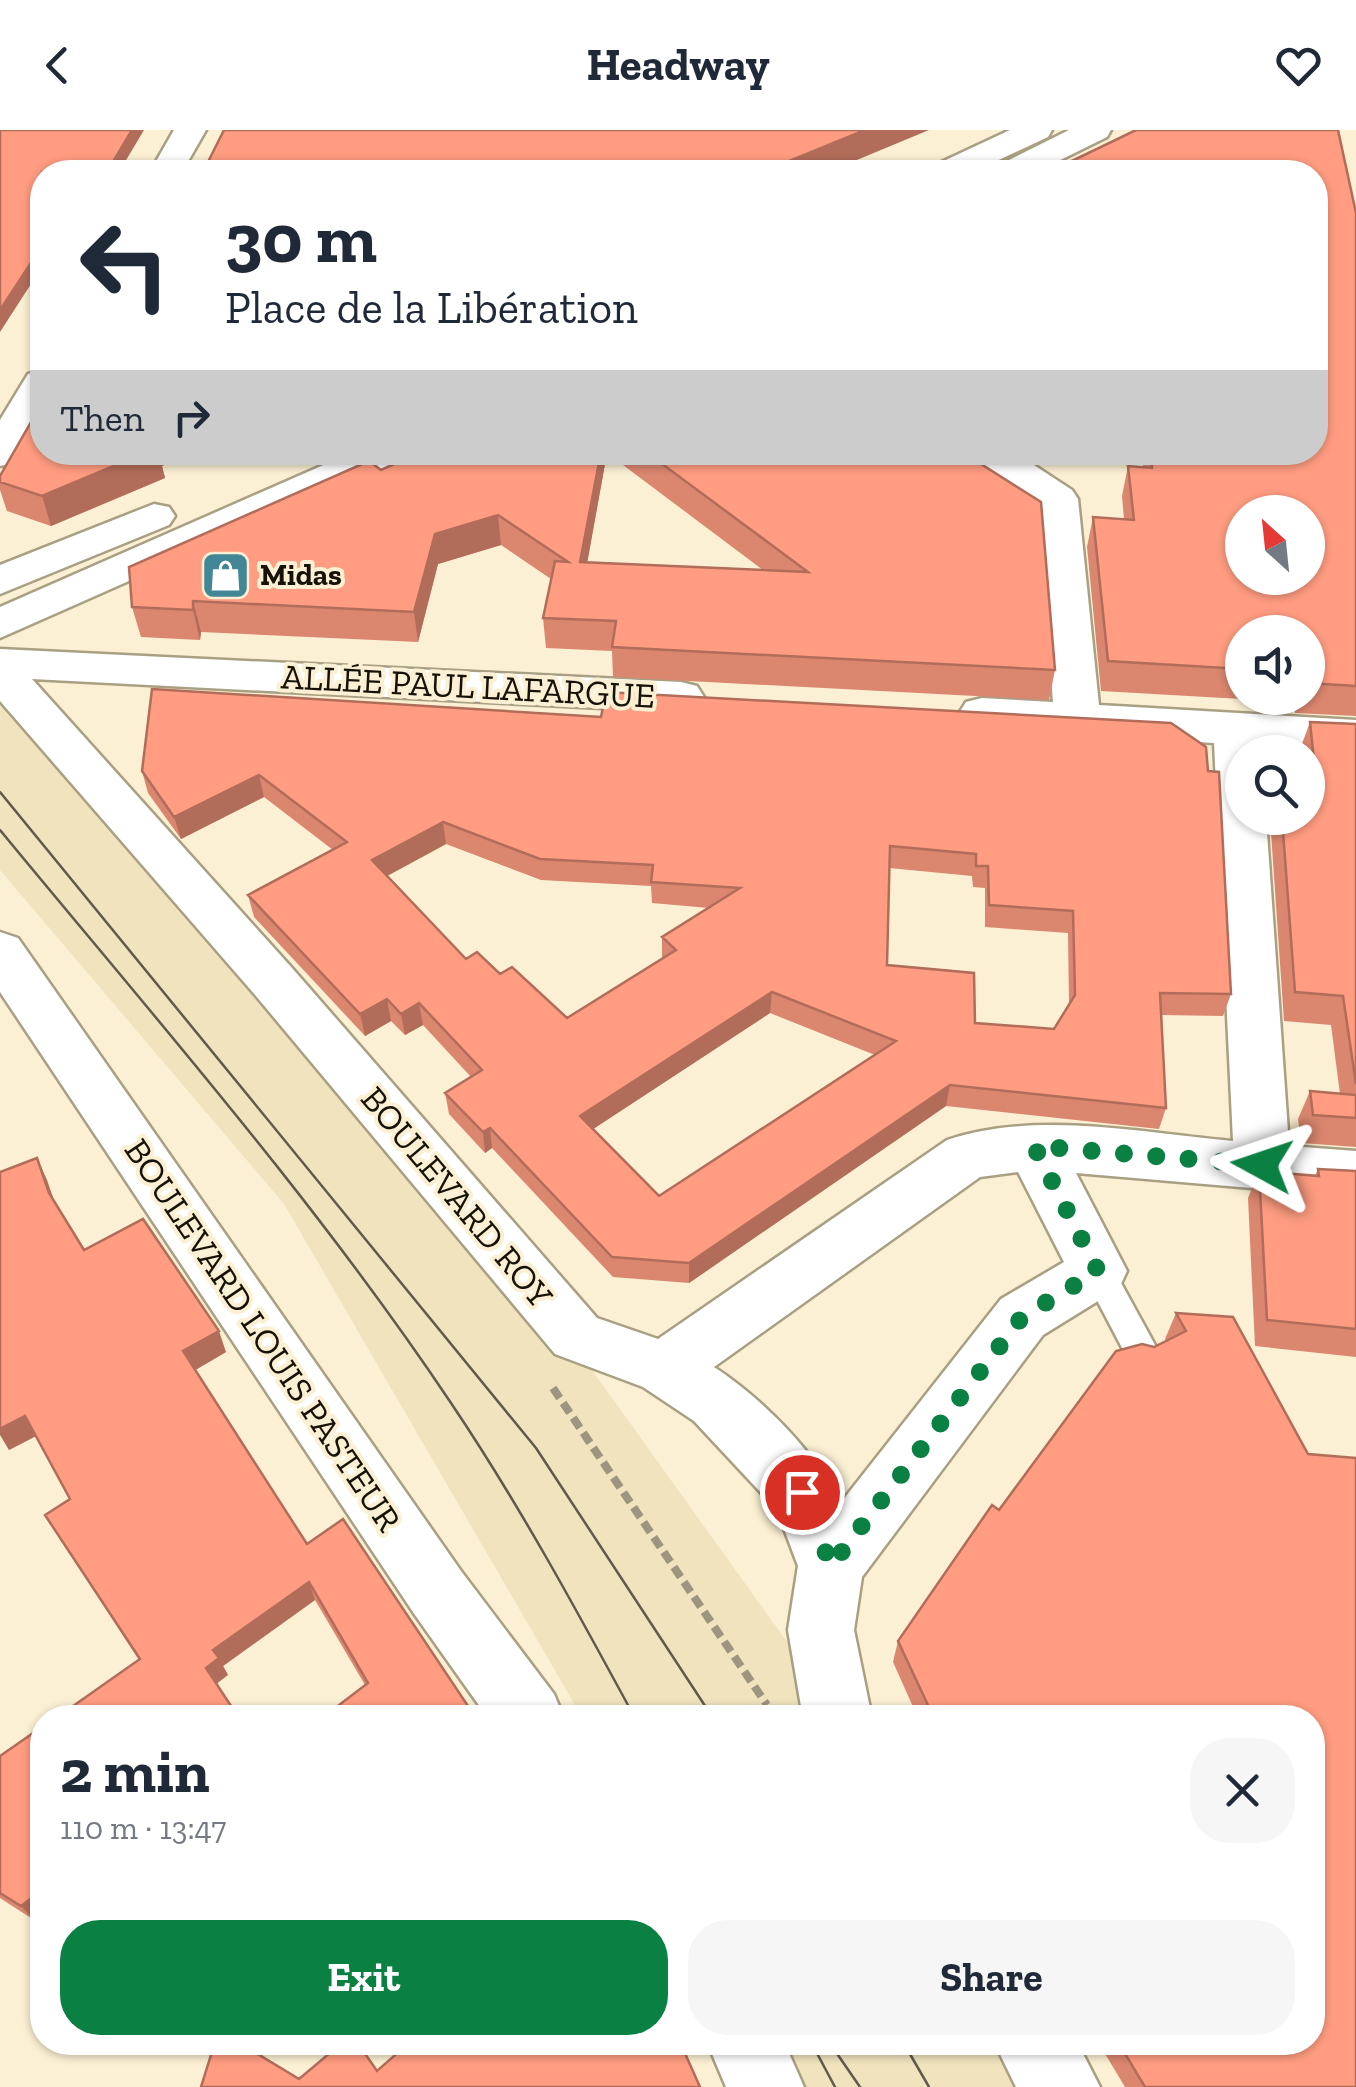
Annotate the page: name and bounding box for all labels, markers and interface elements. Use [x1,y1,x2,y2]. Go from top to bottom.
icon: back [30,38,85,93]
text: Headway [586,38,770,92]
icon: heart [1271,38,1326,93]
text: 30 m [225,196,377,280]
icon: left [60,200,190,330]
text: Place de la Libération [225,281,638,335]
icon: right [164,390,219,445]
text: Then [60,395,144,441]
north arrow [1225,495,1325,595]
map controls [1225,495,1325,835]
shop icon: Midas [199,549,251,601]
place label: Midas [260,557,342,593]
button: sound [1225,615,1325,715]
street label: ALLÉE PAUL LAFARGUE [280,655,656,717]
button: search [1225,735,1325,835]
street label: BOULEVARD ROY [352,1078,562,1316]
position arrow [1210,1113,1314,1217]
street label: BOULEVARD LOUIS PASTEUR [116,1131,410,1540]
pin [760,1450,845,1535]
icon: arrive [775,1465,830,1520]
text: 2 min [60,1735,210,1807]
button: close [1190,1738,1295,1843]
text: 110 m · 13:47 [60,1809,226,1847]
button: Exit [60,1920,668,2035]
button: Share [688,1920,1295,2035]

